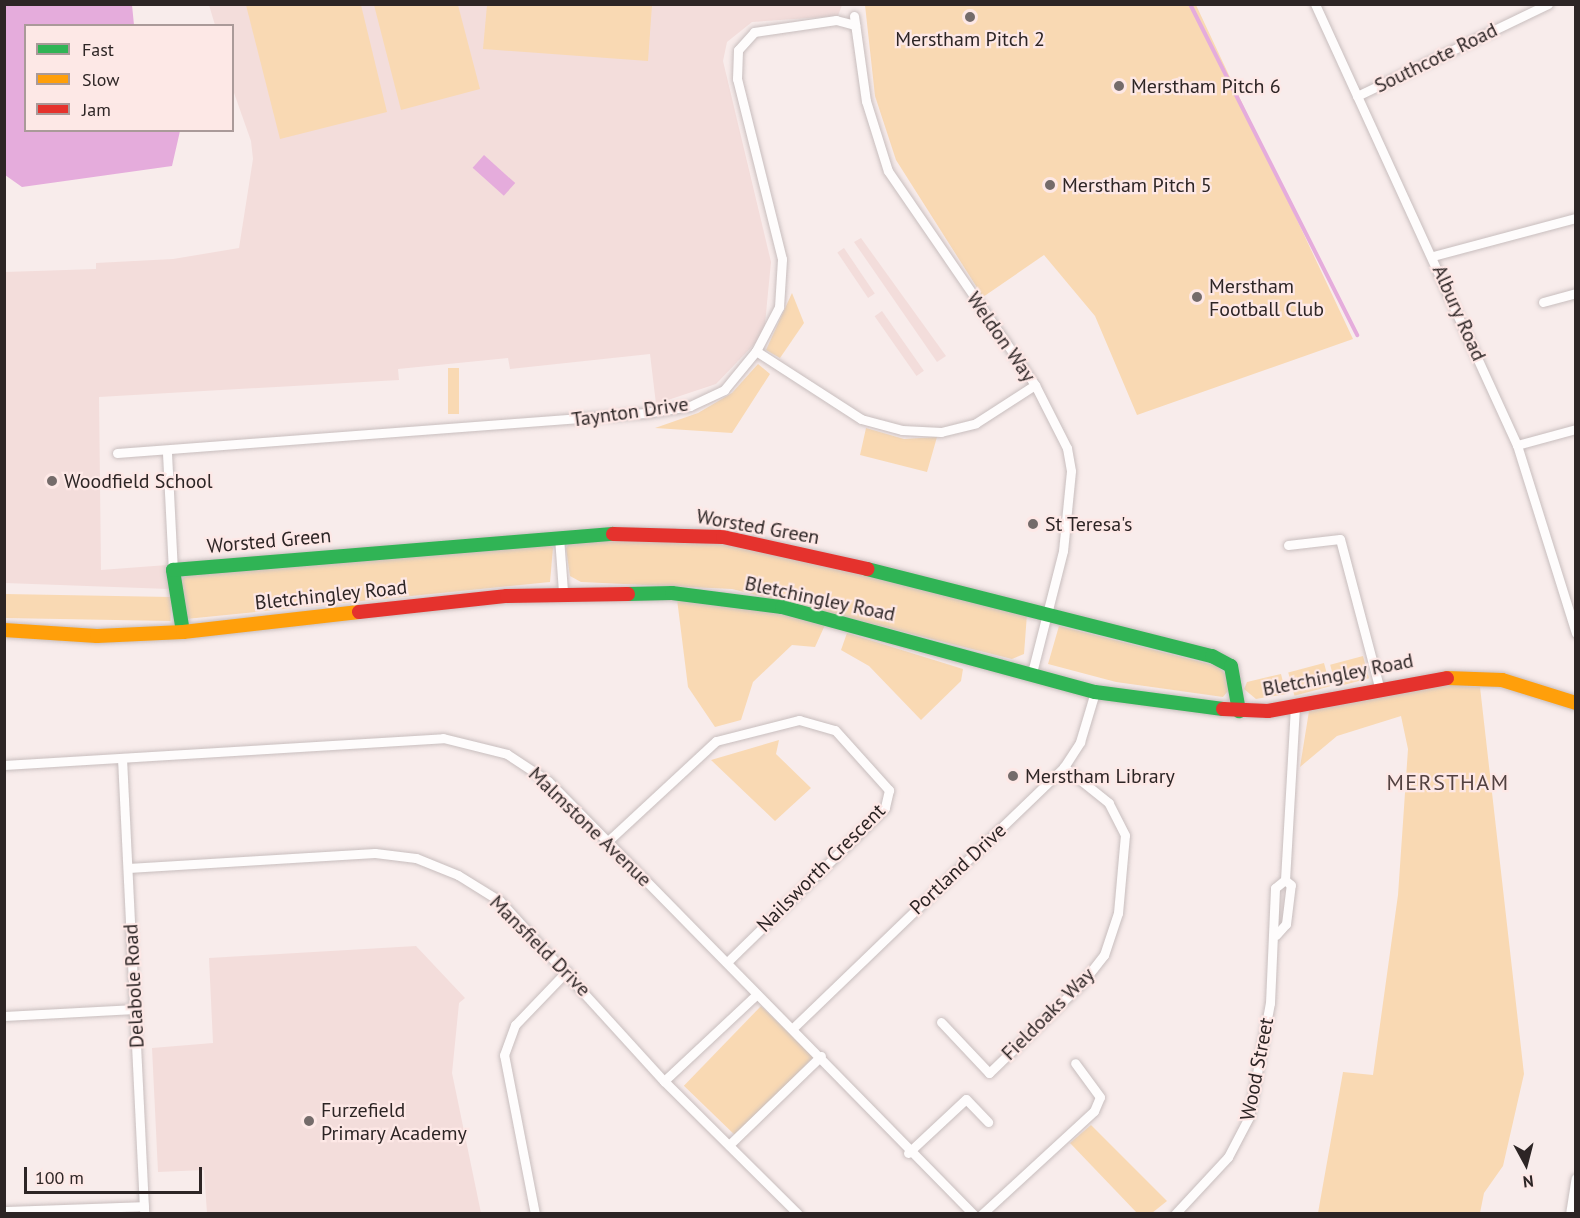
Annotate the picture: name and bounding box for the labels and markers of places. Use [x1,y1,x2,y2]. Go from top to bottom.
marker: Merstham Pitch 2 [963,10,977,24]
place label: Merstham Pitch 2 [895,27,1045,51]
place label: Merstham Pitch 6 [1131,74,1281,98]
marker: Merstham Pitch 6 [1112,79,1126,93]
place label: Merstham Pitch 5 [1062,173,1212,197]
marker: Merstham Pitch 5 [1043,178,1057,192]
place label: Merstham Football Club [1209,274,1324,321]
marker: Merstham Football Club [1190,290,1204,304]
place label: Woodfield School [64,469,213,493]
marker: Woodfield School [45,474,59,488]
place label: St Teresa's [1045,512,1133,536]
marker: St Teresa's [1026,517,1040,531]
place label: Merstham Library [1025,764,1175,788]
marker: Merstham Library [1006,769,1020,783]
place label: Furzefield Primary Academy [321,1098,468,1145]
marker: Furzefield Primary Academy [302,1114,316,1128]

